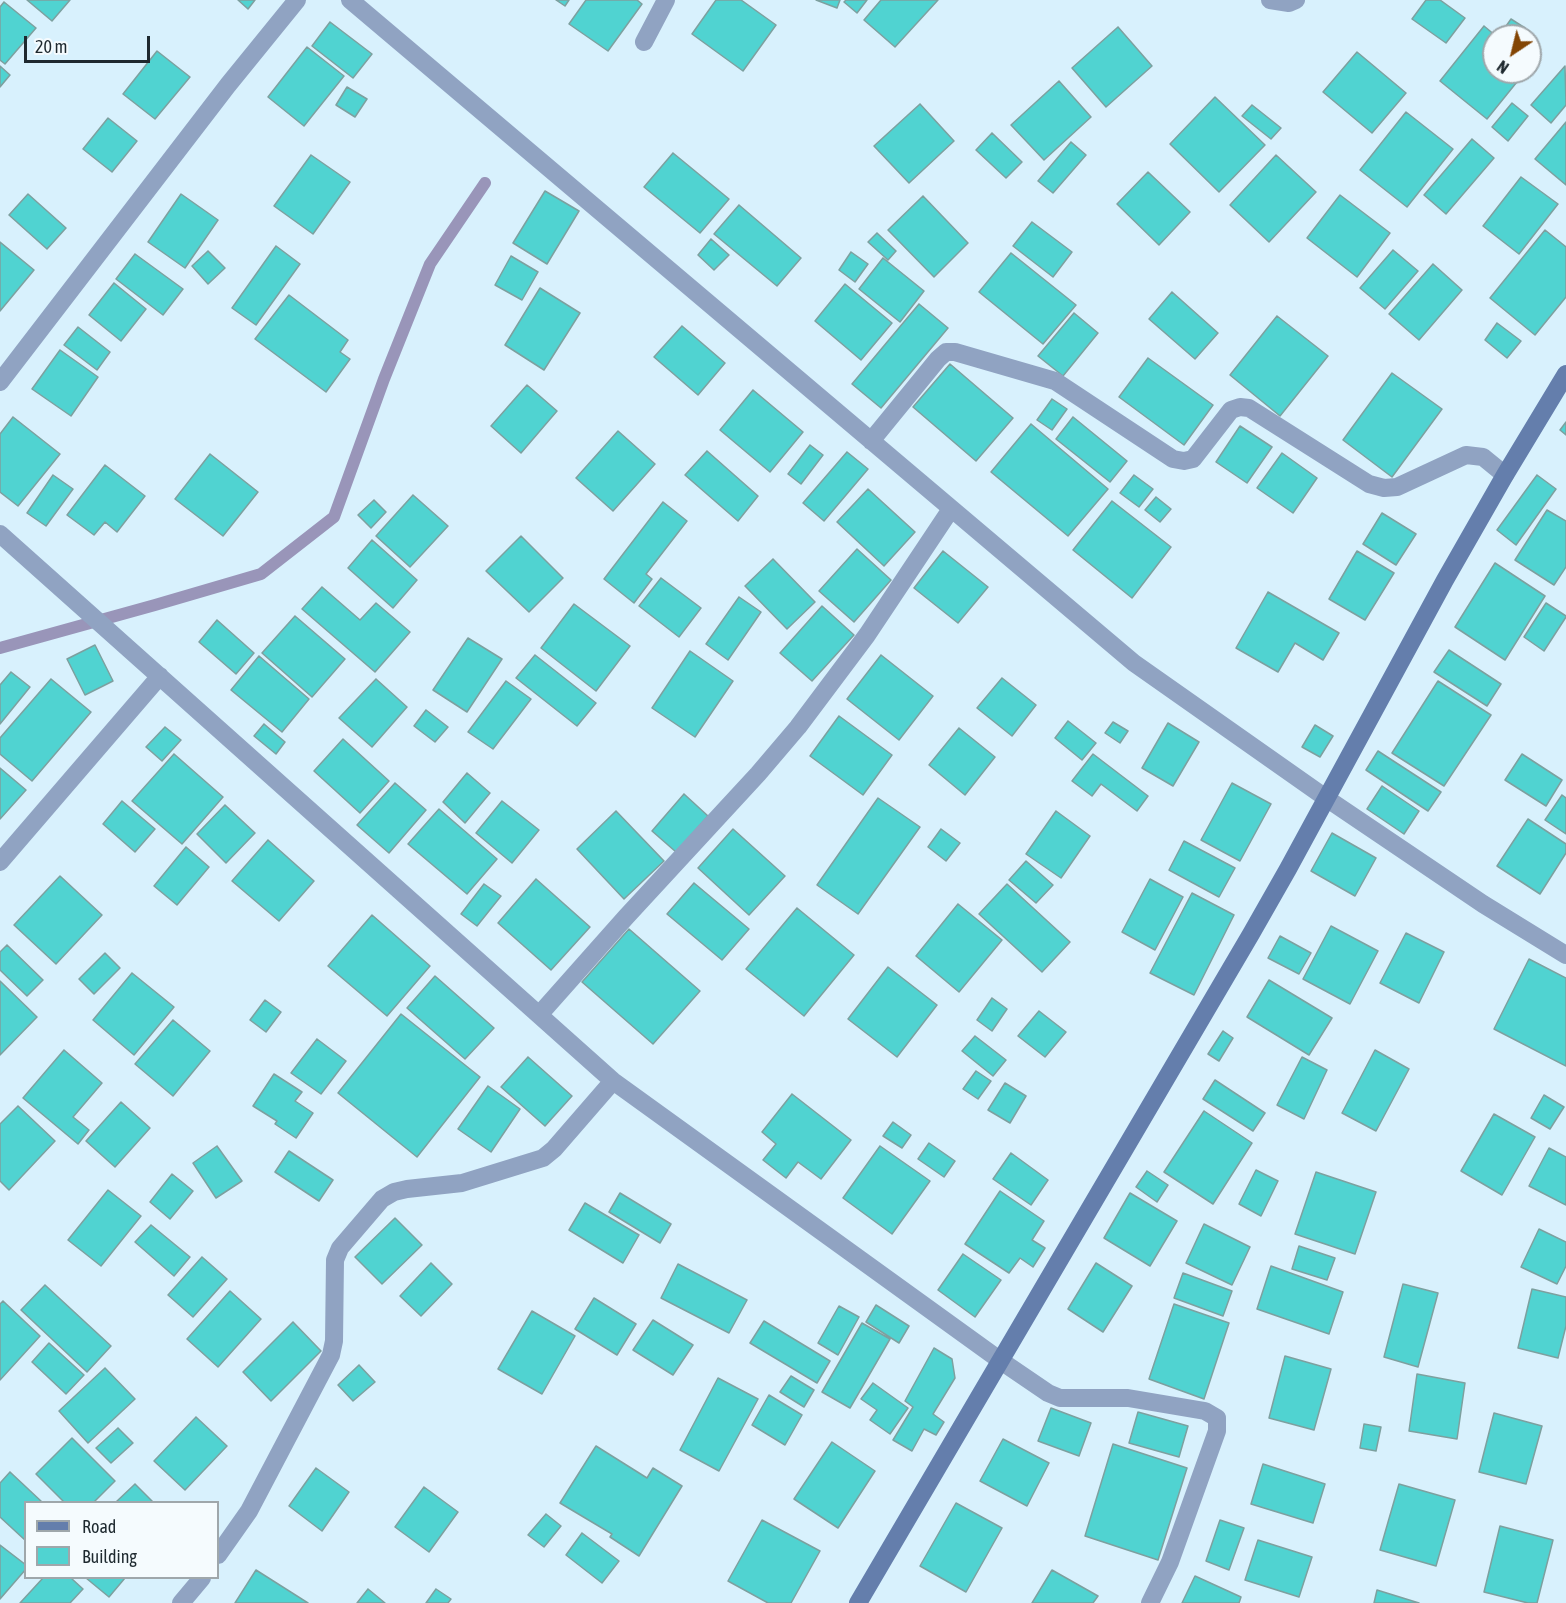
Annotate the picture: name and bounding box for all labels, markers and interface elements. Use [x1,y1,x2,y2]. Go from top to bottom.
scale bar [27,24,153,62]
north arrow [1482,24,1542,84]
text: 20 m [35,36,67,57]
text: N [1494,57,1512,77]
legend [24,1501,219,1579]
text: Road [82,1516,116,1537]
text: Building [82,1546,137,1567]

